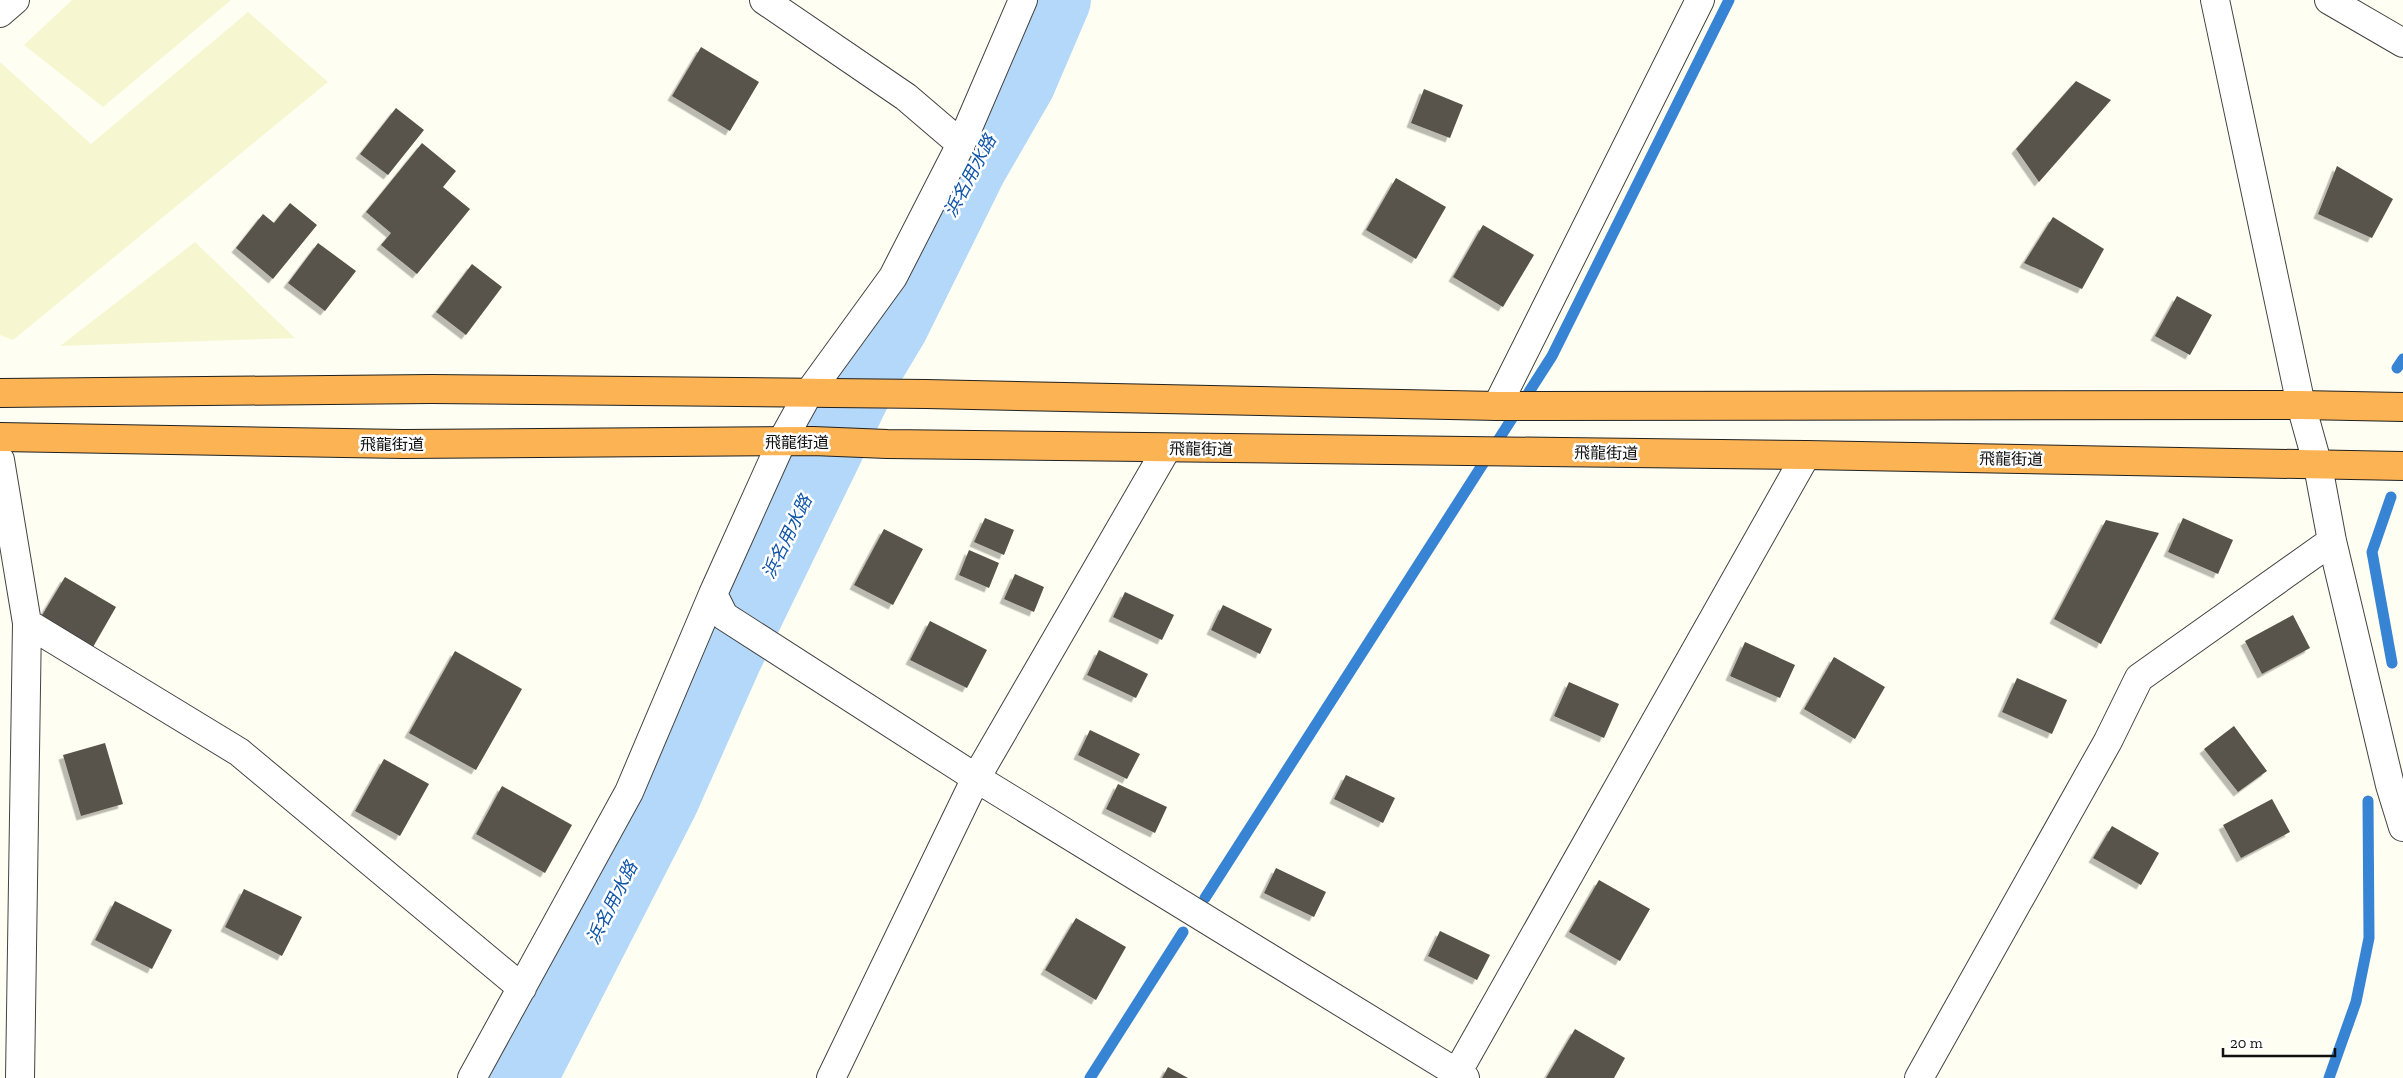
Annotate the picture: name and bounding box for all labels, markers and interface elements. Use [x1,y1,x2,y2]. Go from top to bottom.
water label: 浜名用水路 [939,129,1002,221]
street label: 飛龍街道 [765,433,829,452]
street label: 飛龍街道 [360,435,424,454]
street label: 飛龍街道 [1169,439,1233,459]
street label: 飛龍街道 [1574,443,1638,463]
street label: 飛龍街道 [1979,449,2043,469]
water label: 浜名用水路 [757,490,817,582]
water label: 浜名用水路 [582,856,643,948]
scale bar [2223,1026,2336,1058]
text: 20 m [2230,1034,2263,1052]

